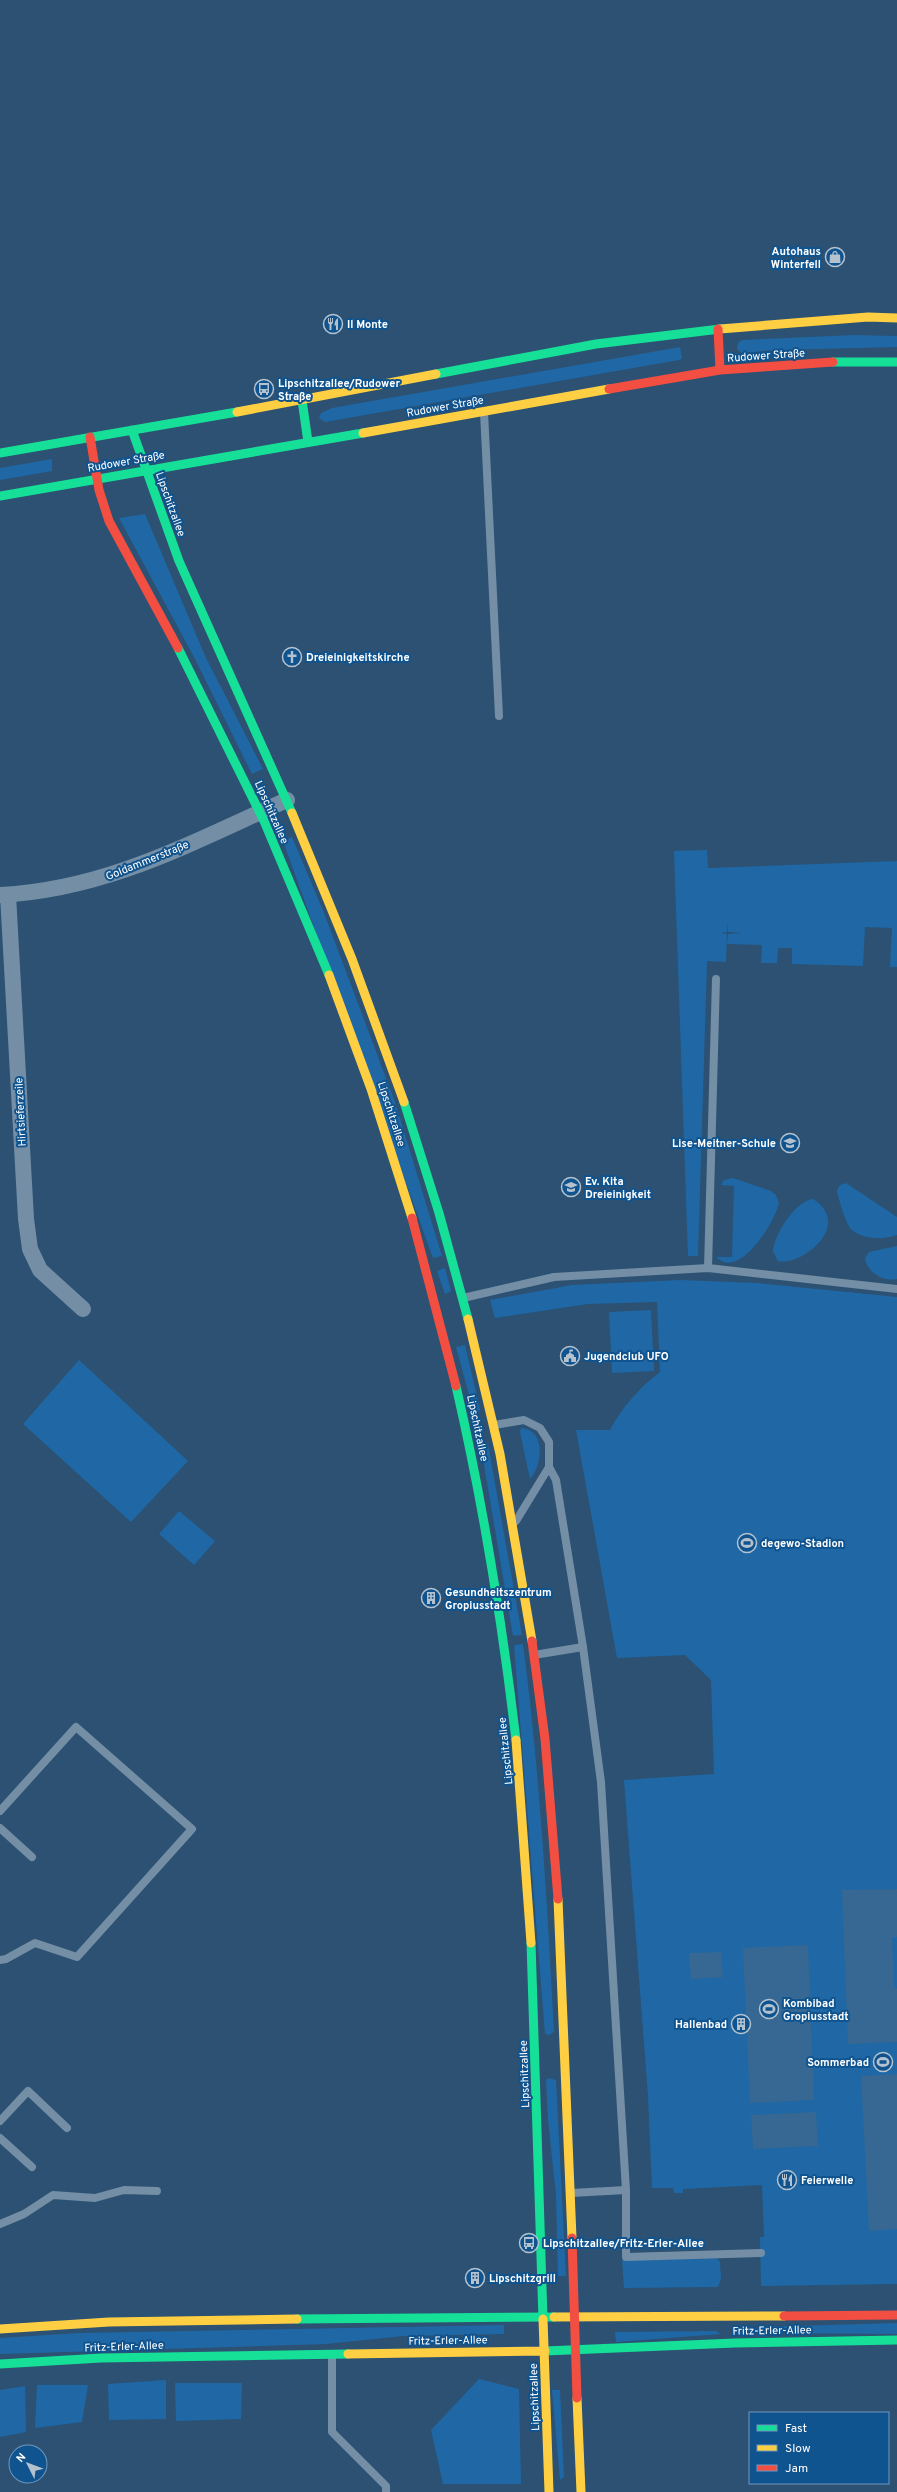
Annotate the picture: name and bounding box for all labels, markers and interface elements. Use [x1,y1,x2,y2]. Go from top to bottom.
place label: Autohaus Winterfell [771,245,821,272]
shop icon: Autohaus Winterfell [824,246,846,268]
restaurant icon: Il Monte [322,313,344,335]
place label: Il Monte [347,318,388,332]
street label: Rudower Straße [727,346,806,366]
place label: Lipschitzallee/Rudower Straße [278,377,400,404]
bus stop icon: Lipschitzallee/Rudower Straße [253,378,275,400]
street label: Rudower Straße [405,393,485,421]
street label: Rudower Straße [86,448,166,476]
street label: Lipschitzallee [152,470,188,539]
church icon: Dreieinigkeitskirche [281,646,303,668]
place label: Dreieinigkeitskirche [306,651,410,665]
street label: Lipschitzallee [251,779,291,846]
street label: Goldammerstraße [104,838,191,884]
street label: Hirtsieferzeile [12,1077,30,1147]
street label: Lipschitzallee [374,1080,408,1149]
school or university icon: Lise-Meitner-Schule [779,1132,801,1154]
place label: Lise-Meitner-Schule [672,1137,776,1151]
place label: Ev. Kita Dreieinigkeit [585,1175,651,1202]
school or university icon: Ev. Kita Dreieinigkeit [560,1176,582,1198]
public building icon: Jugendclub UFO [559,1345,581,1367]
place label: Jugendclub UFO [584,1350,669,1364]
street label: Lipschitzallee [463,1394,491,1463]
sports icon: degewo-Stadion [736,1532,758,1554]
place label: degewo-Stadion [761,1537,844,1551]
place label: Gesundheitszentrum Gropiusstadt [445,1586,552,1613]
building icon: Gesundheitszentrum Gropiusstadt [420,1587,442,1609]
street label: Lipschitzallee [495,1716,516,1785]
place label: Kombibad Gropiusstadt [783,1997,849,2024]
sports icon: Kombibad Gropiusstadt [758,1998,780,2020]
building icon: Hallenbad [730,2013,752,2035]
place label: Hallenbad [675,2018,727,2032]
street label: Lipschitzallee [517,2040,533,2108]
sports icon: Sommerbad [872,2051,894,2073]
place label: Sommerbad [807,2056,869,2070]
restaurant icon: Feierwelle [776,2169,798,2191]
place label: Feierwelle [801,2174,853,2188]
bus stop icon: Lipschitzallee/Fritz-Erler-Allee [518,2232,540,2254]
place label: Lipschitzallee/Fritz-Erler-Allee [543,2237,704,2251]
building icon: Lipschitzgrill [464,2267,486,2289]
place label: Lipschitzgrill [489,2272,556,2286]
street label: Fritz-Erler-Allee [732,2323,812,2339]
street label: Fritz-Erler-Allee [408,2333,488,2349]
street label: Fritz-Erler-Allee [84,2339,164,2355]
street label: Lipschitzallee [527,2363,543,2431]
legend [749,2412,889,2484]
text: Fast [785,2421,807,2437]
text: Slow [785,2441,811,2457]
north arrow [8,2444,48,2484]
text: N [13,2450,29,2466]
text: Jam [785,2461,808,2477]

